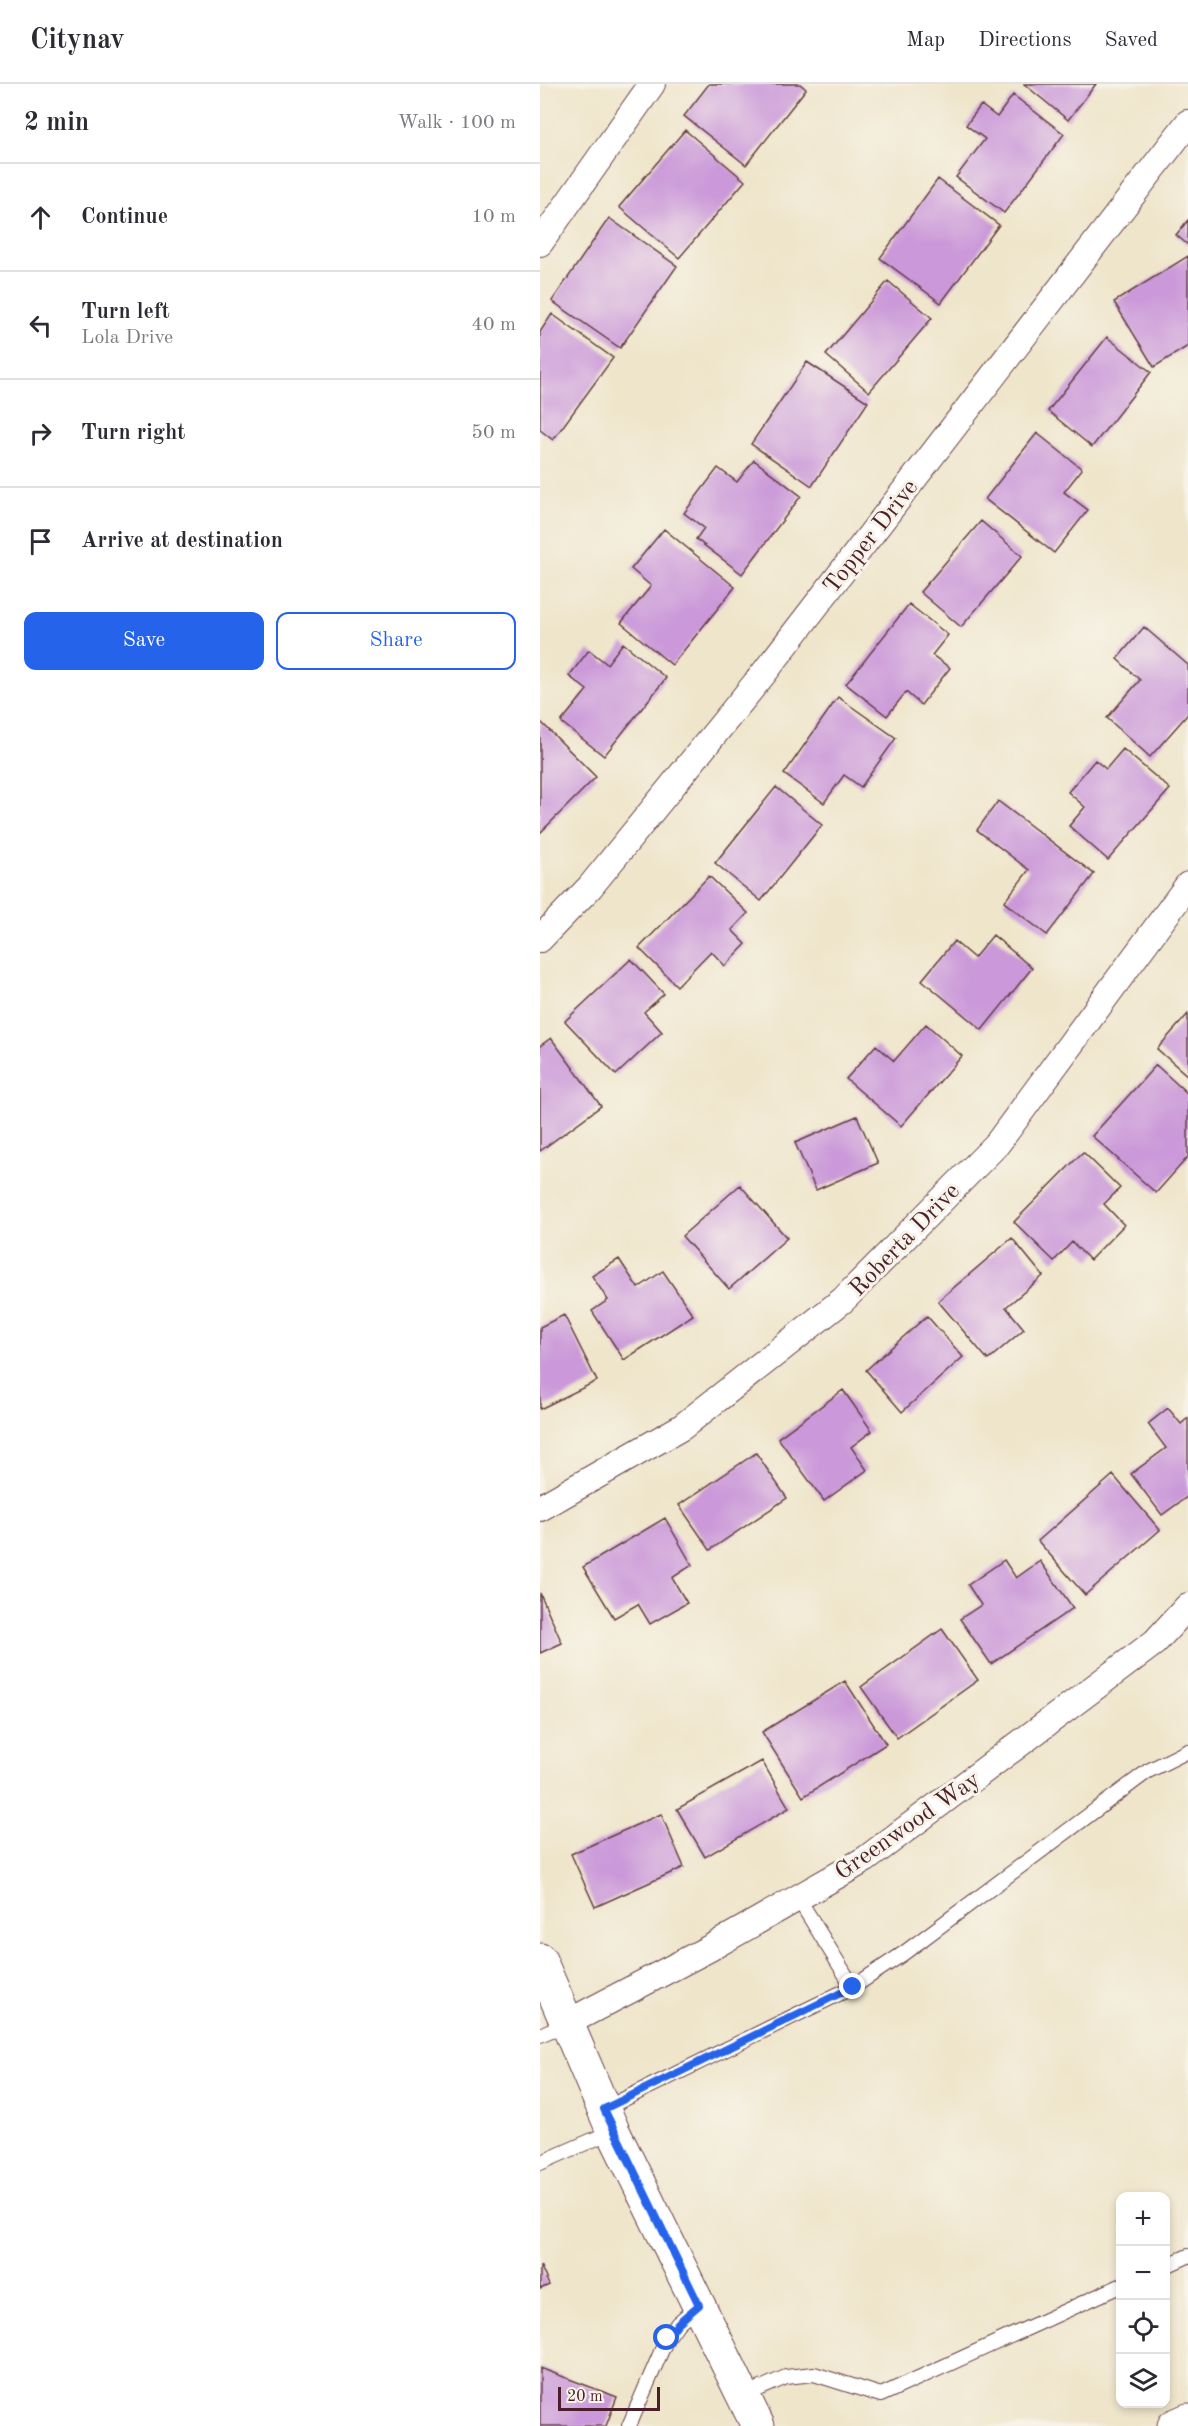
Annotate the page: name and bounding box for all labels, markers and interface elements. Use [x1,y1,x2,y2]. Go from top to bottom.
text: Citynav [30,27,125,55]
text: Map [906,30,945,51]
text: Directions [978,30,1072,51]
text: Saved [1105,30,1158,51]
text: 2 min [24,110,89,136]
text: Walk · 100 m [397,113,516,133]
icon: ahead [24,201,57,234]
text: Continue [81,206,168,228]
text: 10 m [471,207,516,227]
text: Turn left [81,301,170,323]
icon: left [24,309,57,342]
text: 40 m [471,315,516,335]
text: Lola Drive [81,328,173,348]
icon: right [24,417,57,450]
text: Turn right [81,422,185,444]
text: 50 m [471,423,516,443]
street label: Topper Drive [820,476,923,599]
icon: arrive [24,525,57,558]
text: Arrive at destination [81,530,283,552]
button: Save [24,612,264,670]
button: Share [276,612,516,670]
street label: Roberta Drive [846,1179,965,1302]
street label: Greenwood Way [831,1768,985,1885]
route end [839,1973,865,1999]
map controls [1116,2192,1170,2408]
button: + [1116,2192,1170,2246]
button: − [1116,2246,1170,2300]
button: locate [1116,2300,1170,2354]
route start [653,2324,679,2350]
button: layers [1116,2354,1170,2408]
scale bar [558,2384,660,2412]
text: 20 m [567,2389,603,2405]

